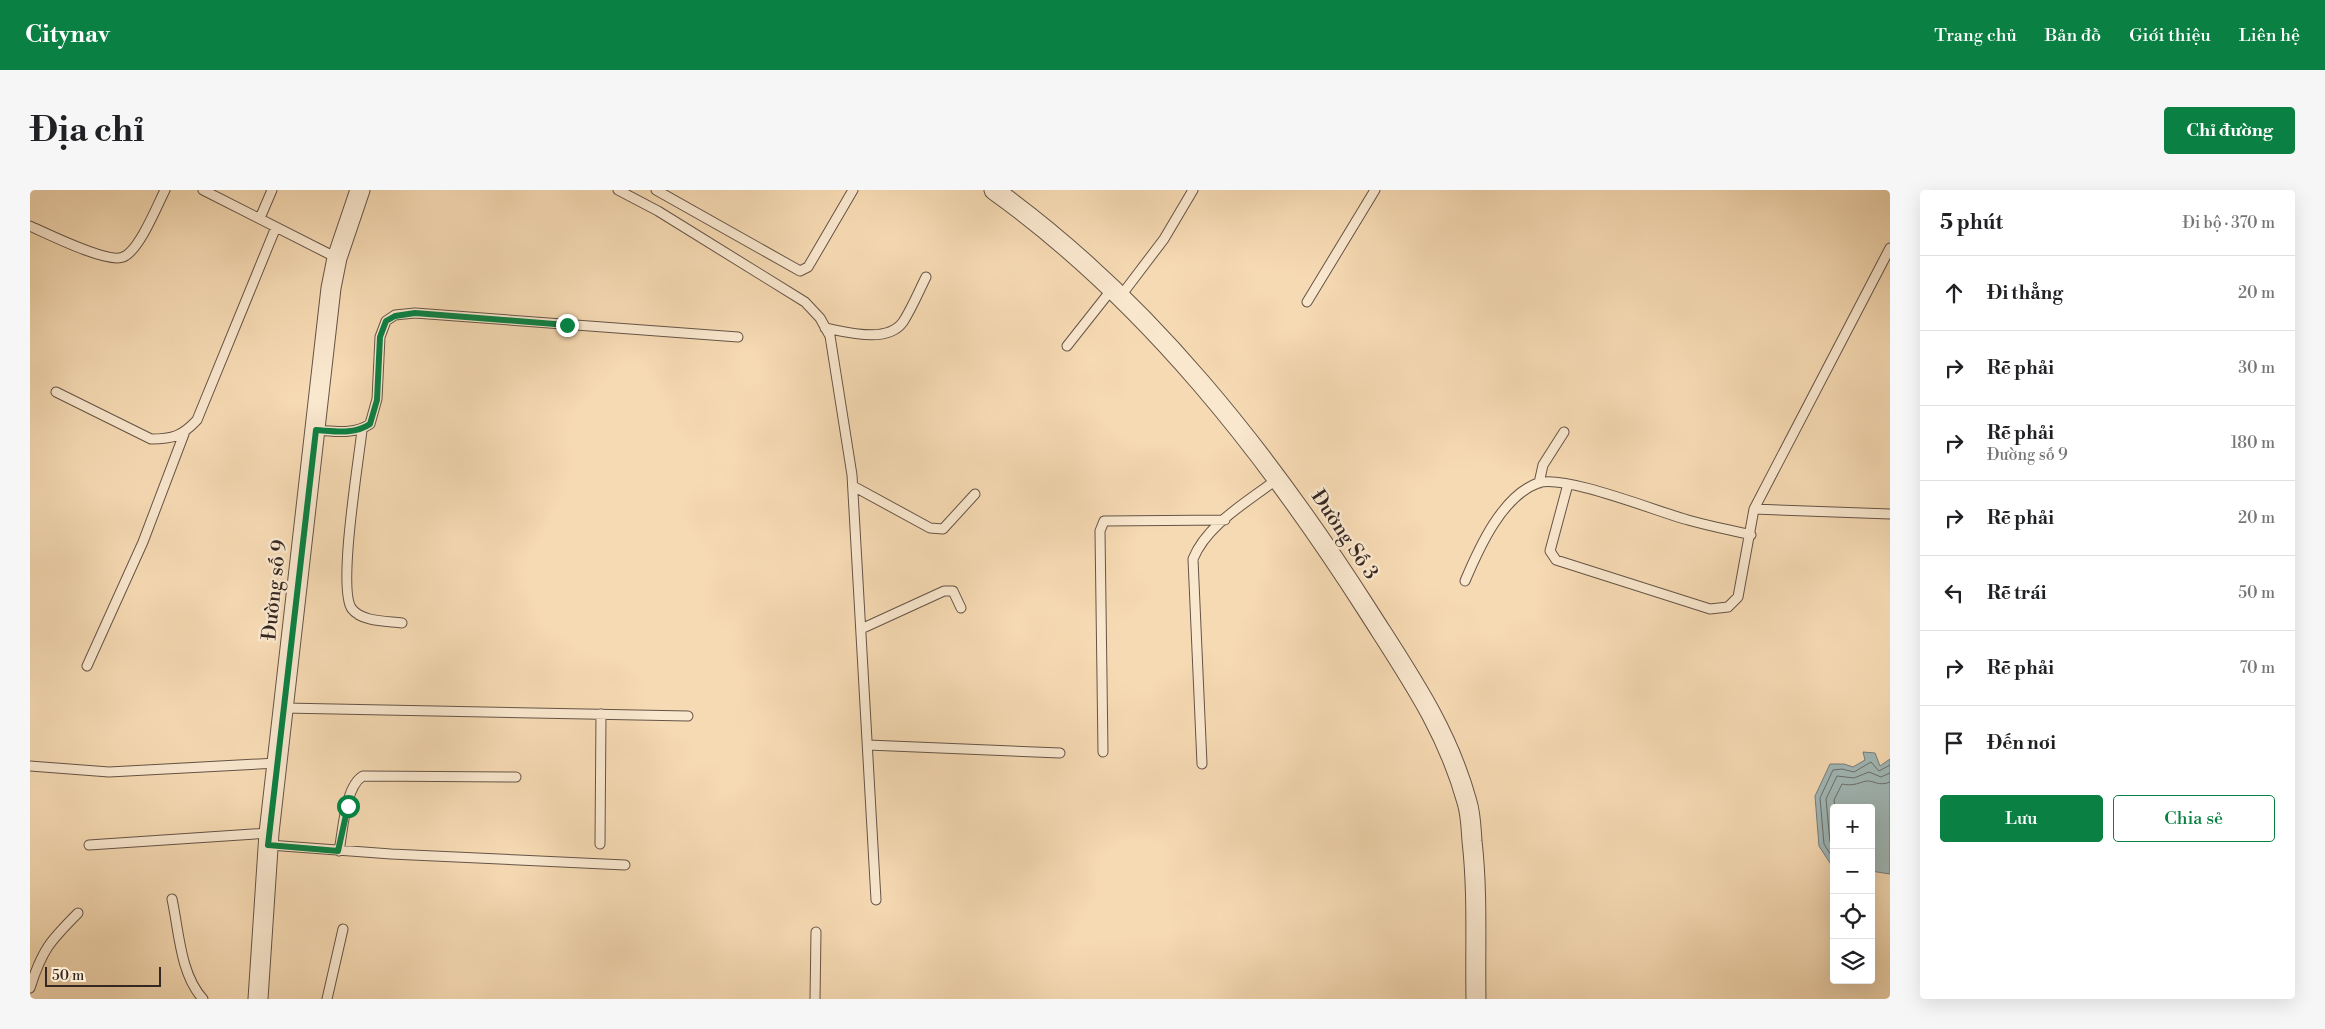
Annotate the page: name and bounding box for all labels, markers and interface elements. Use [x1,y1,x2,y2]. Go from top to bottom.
text: Citynav [25,20,110,50]
text: Trang chủ [1934,24,2017,47]
text: Bản đồ [2045,24,2101,47]
text: Giới thiệu [2129,24,2211,47]
text: Liên hệ [2239,24,2300,47]
button: Chỉ đường [2164,107,2295,154]
text: Địa chỉ [30,109,144,152]
text: 5 phút [1940,210,2003,236]
text: Đi bộ · 370 m [2183,213,2275,233]
icon: ahead [1940,279,1968,307]
text: Đi thẳng [1987,281,2063,305]
text: 20 m [2238,283,2275,303]
route end [556,314,579,337]
icon: right [1940,354,1968,382]
text: Rẽ phải [1987,356,2054,380]
text: 30 m [2238,358,2275,378]
text: Rẽ phải [1987,421,2054,445]
icon: right [1940,429,1968,457]
text: 180 m [2231,433,2275,453]
text: Đường số 9 [1987,445,2068,465]
street label: Đường Số 3 [1305,486,1383,584]
icon: right [1940,504,1968,532]
text: Rẽ phải [1987,506,2054,530]
text: 20 m [2238,508,2275,528]
street label: Đường số 9 [257,539,293,641]
icon: left [1940,579,1968,607]
text: Rẽ trái [1987,581,2047,605]
text: 50 m [2238,583,2275,603]
icon: right [1940,654,1968,682]
text: Rẽ phải [1987,656,2054,680]
text: 70 m [2239,658,2275,678]
icon: arrive [1940,729,1968,757]
text: Đến nơi [1987,731,2056,755]
route start [337,795,360,818]
button: Lưu [1940,795,2103,842]
button: Chia sẻ [2113,795,2275,842]
map controls [1830,804,1875,984]
button: + [1830,804,1875,849]
button: − [1830,849,1875,894]
button: locate [1830,894,1875,939]
button: layers [1830,939,1875,984]
scale bar [45,964,161,987]
text: 50 m [52,967,84,985]

